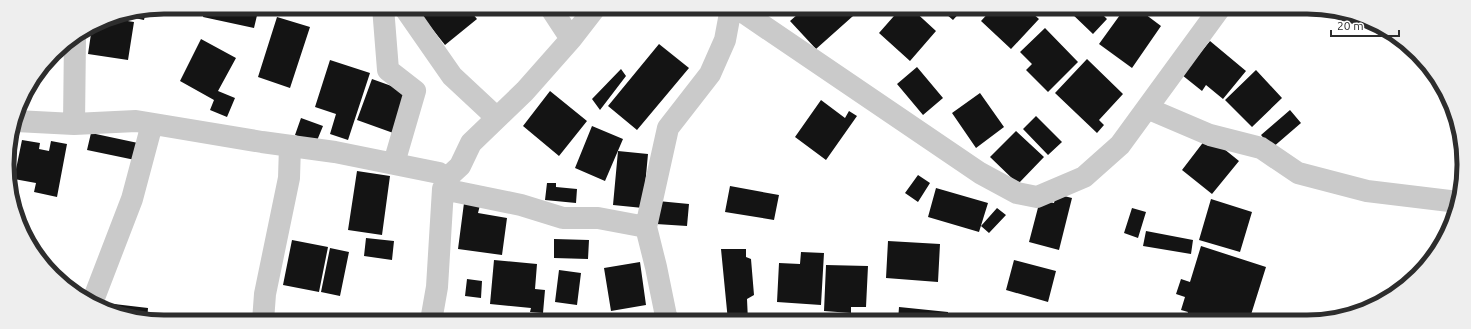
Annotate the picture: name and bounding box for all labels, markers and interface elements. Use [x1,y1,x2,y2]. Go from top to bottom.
scale bar [1331,12,1399,38]
text: 20 m [1337,19,1364,32]

